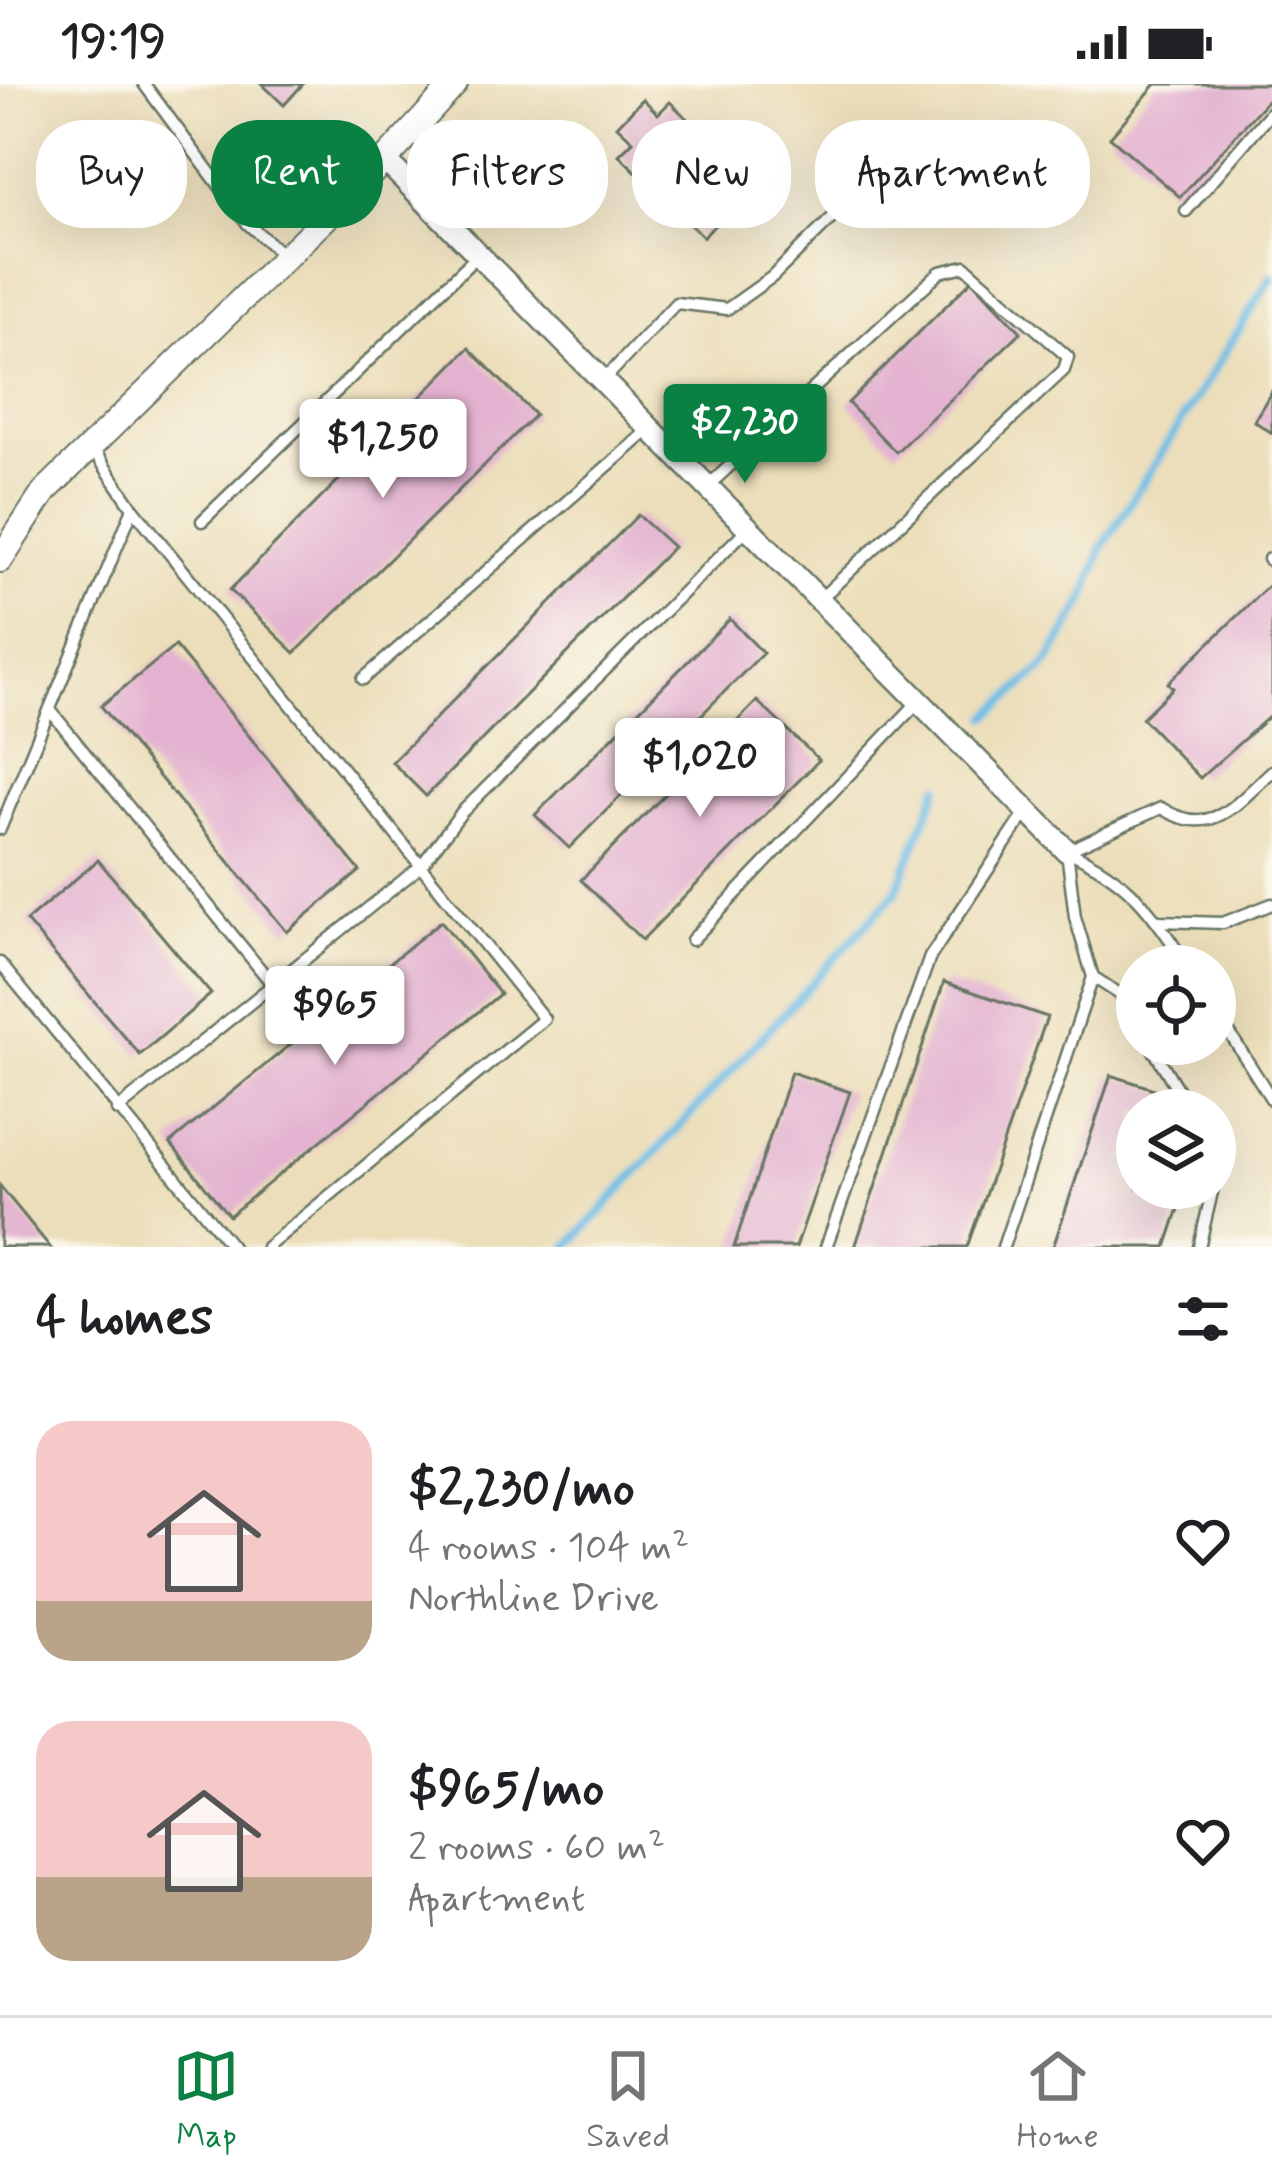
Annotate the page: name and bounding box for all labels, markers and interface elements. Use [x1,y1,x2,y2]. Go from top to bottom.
text: 19:19 [60,13,166,72]
chip: Buy [36,120,187,228]
chip: Rent [211,120,383,228]
chip: Filters [407,120,608,228]
chip: New [632,120,791,228]
chip: Apartment [815,120,1090,228]
pin: $2,230 [647,384,843,486]
text: $2,230 [691,397,799,448]
pin: $1,250 [285,399,481,501]
text: $1,250 [327,412,439,463]
pin: $1,020 [602,718,798,820]
text: $1,020 [642,731,758,782]
map controls [1116,945,1236,1209]
button: locate [1116,945,1236,1065]
pin: $965 [264,966,406,1068]
text: $965 [292,979,378,1030]
button: layers [1116,1089,1236,1209]
text: 4 homes [36,1286,213,1352]
icon: filters [1170,1286,1236,1352]
text: $2,230/mo [408,1457,635,1523]
icon: home [132,1469,276,1613]
icon: heart [1170,1508,1236,1574]
text: 4 rooms · 104 m² [408,1523,689,1574]
text: Northline Drive [408,1574,659,1625]
text: $965/mo [408,1757,604,1823]
icon: home [132,1769,276,1913]
icon: heart [1170,1808,1236,1874]
text: 2 rooms · 60 m² [408,1823,665,1874]
text: Apartment [408,1874,585,1925]
tab: Map [173,2043,239,2159]
tab: Saved [586,2043,670,2159]
tab: Home [1017,2043,1099,2159]

